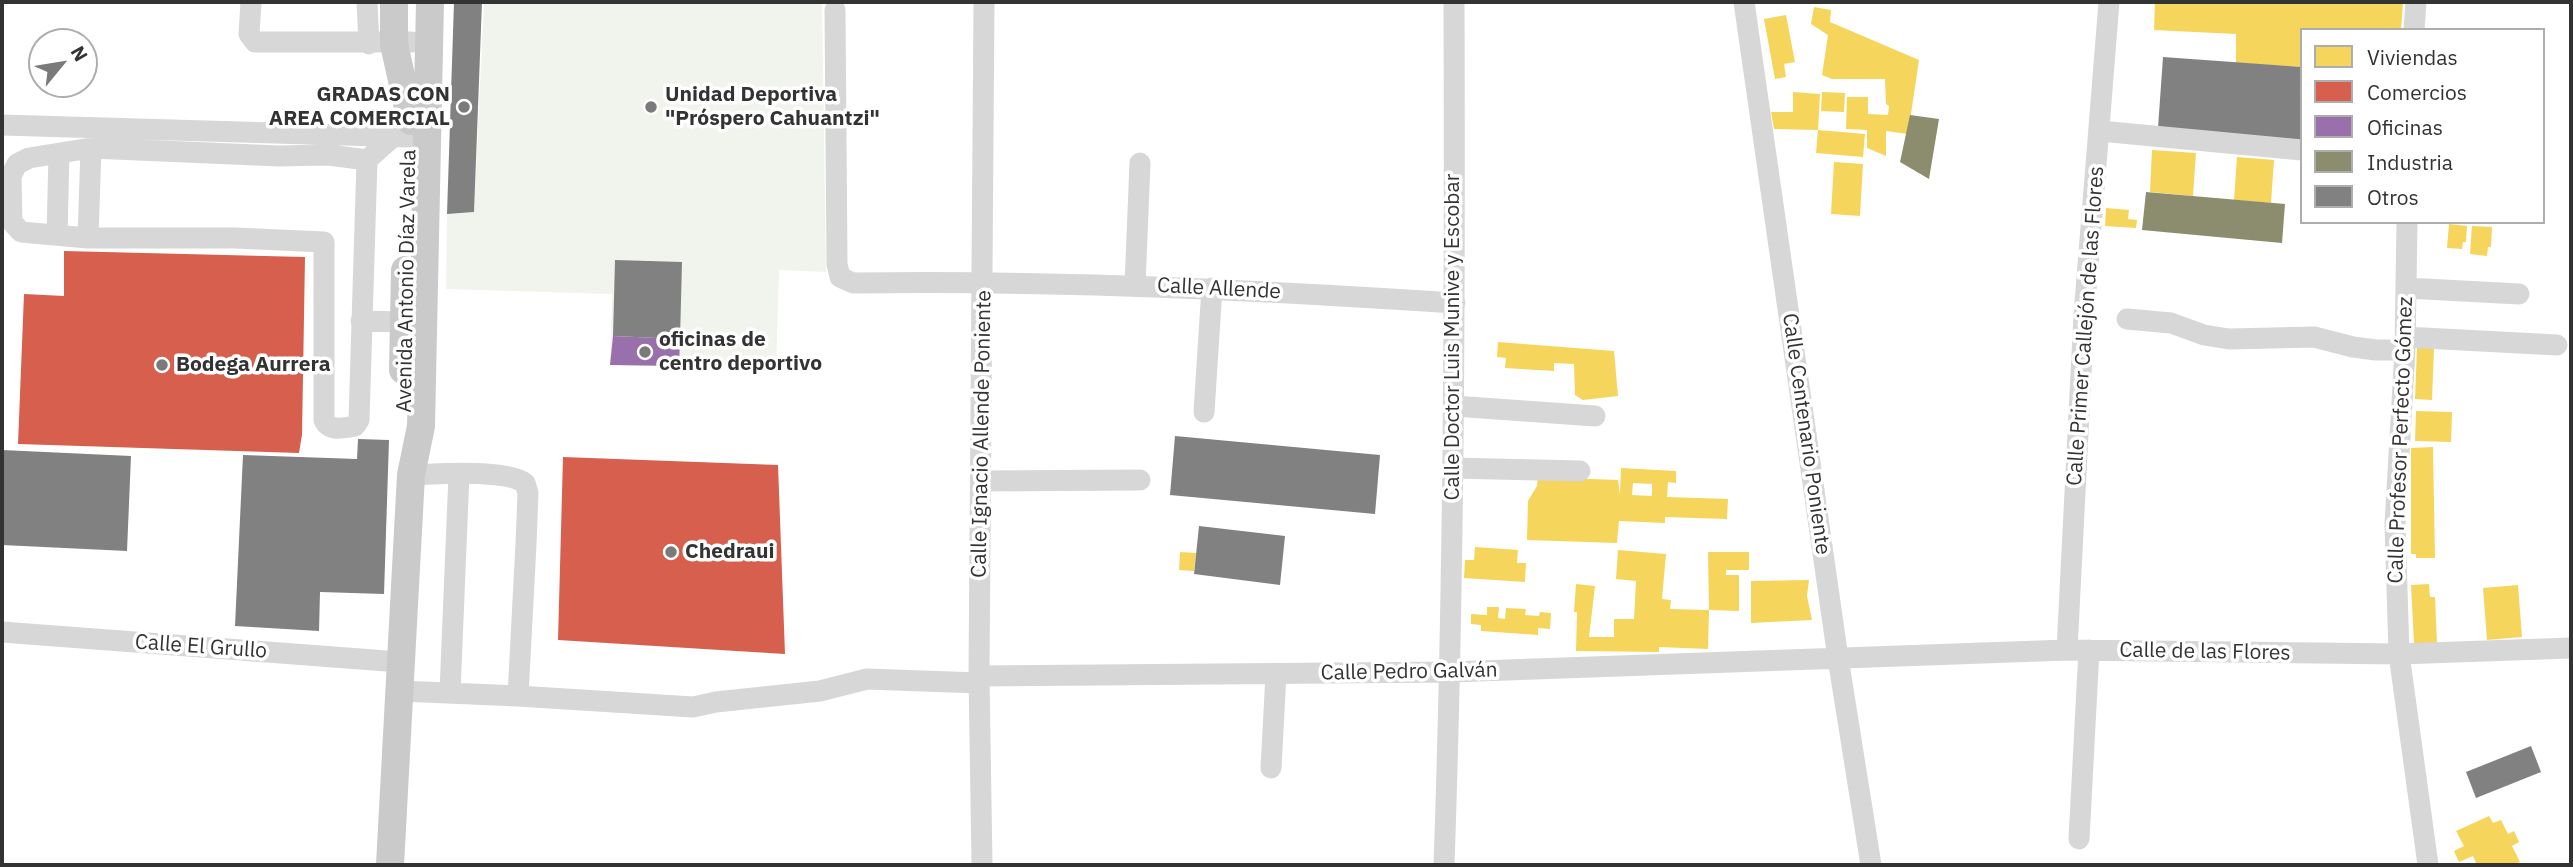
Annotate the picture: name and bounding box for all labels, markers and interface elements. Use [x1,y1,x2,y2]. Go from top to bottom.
north arrow [28,28,98,98]
legend [2300,28,2545,224]
text: N [66,42,93,65]
text: Viviendas [2367,43,2458,71]
text: Comercios [2367,78,2467,106]
place label: GRADAS CON AREA COMERCIAL [269,82,450,132]
place label: Unidad Deportiva "Próspero Cahuantzi" [665,82,880,132]
marker: GRADAS CON AREA COMERCIAL [456,99,472,115]
marker: Unidad Deportiva "Próspero Cahuantzi" [643,99,659,115]
text: Oficinas [2367,113,2443,141]
text: Industria [2367,148,2453,176]
street label: Avenida Antonio Díaz Varela [392,149,422,413]
street label: Calle Primer Callejón de las Flores [2062,165,2110,487]
street label: Calle Doctor Luis Munive y Escobar [1440,174,1466,500]
text: Otros [2367,183,2419,211]
street label: Calle Allende [1156,273,1282,305]
street label: Calle Ignacio Allende Poniente [967,290,997,578]
street label: Calle Profesor Perfecto Gómez [2383,296,2419,584]
street label: Calle Centenario Poniente [1777,312,1835,556]
place label: oficinas de centro deportivo [659,327,822,377]
marker: oficinas de centro deportivo [637,344,653,360]
place label: Bodega Aurrera [176,352,331,378]
marker: Bodega Aurrera [154,357,170,373]
place label: Chedraui [685,539,774,565]
marker: Chedraui [663,544,679,560]
street label: Calle El Grullo [134,630,268,664]
street label: Calle de las Flores [2119,638,2291,666]
street label: Calle Pedro Galván [1320,658,1498,686]

